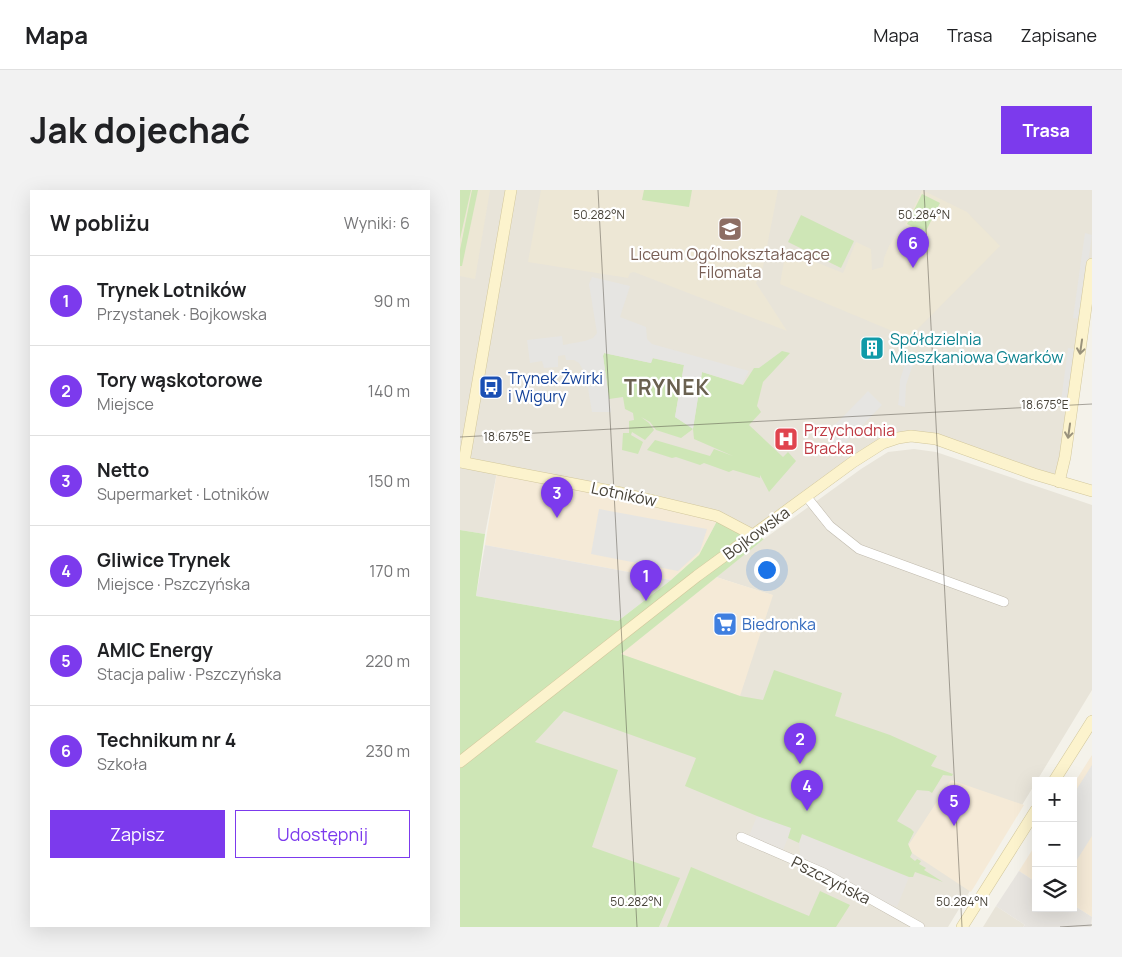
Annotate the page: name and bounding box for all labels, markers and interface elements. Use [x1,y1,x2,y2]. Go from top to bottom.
text: Mapa [25,18,88,51]
text: Mapa [873,23,919,47]
text: Trasa [947,23,992,47]
text: Zapisane [1020,23,1097,47]
text: Jak dojechać [30,106,250,154]
button: Trasa [1001,106,1092,154]
text: 50.282°N [573,206,625,223]
text: 50.284°N [898,206,950,223]
text: W pobliżu [50,209,150,237]
text: Wyniki: 6 [344,212,410,234]
school or university icon: Liceum Ogólnokształacące Filomata [717,216,743,242]
pin: 6 [897,227,929,268]
place label: Liceum Ogólnokształacące Filomata [630,243,830,283]
text: Trynek Lotników [97,277,247,303]
text: 1 [62,290,70,312]
text: 90 m [374,290,410,312]
text: Przystanek · Bojkowska [97,303,267,325]
place label: Spółdzielnia Mieszkaniowa Gwarków [890,328,1063,368]
building icon: Spółdzielnia Mieszkaniowa Gwarków [859,335,885,361]
one-way arrow [1075,338,1085,354]
text: Tory wąskotorowe [97,367,263,393]
place label: Trynek Żwirki i Wigury [508,367,603,407]
district label: TRYNEK [624,373,710,401]
bus stop icon: Trynek Żwirki i Wigury [478,374,504,400]
text: 2 [61,380,71,402]
text: 140 m [368,380,410,402]
text: Miejsce [97,393,154,415]
text: 18.675°E [1021,396,1069,413]
place label: Przychodnia Bracka [804,419,895,459]
one-way arrow [1064,422,1074,438]
hospital icon: Przychodnia Bracka [773,426,799,452]
text: 18.675°E [483,428,531,445]
text: Netto [97,457,149,483]
text: 3 [61,470,71,492]
text: 150 m [368,470,410,492]
street label: Lotników [589,476,659,512]
pin: 3 [541,477,573,518]
text: Supermarket · Lotników [97,483,269,505]
street label: Bojkowska [718,501,794,565]
text: Gliwice Trynek [97,547,230,573]
your location [754,557,780,583]
text: 4 [61,560,71,582]
text: 170 m [369,560,410,582]
pin: 1 [630,560,662,601]
text: Miejsce · Pszczyńska [97,573,250,595]
supermarket icon: Biedronka [712,611,738,637]
place label: Biedronka [742,613,816,635]
text: AMIC Energy [97,637,213,663]
text: 5 [61,650,71,672]
text: 220 m [365,650,410,672]
text: Stacja paliw · Pszczyńska [97,663,281,685]
pin: 2 [784,723,816,764]
text: Technikum nr 4 [97,727,236,753]
text: 6 [61,740,71,762]
text: 230 m [366,740,410,762]
text: Szkoła [97,753,147,775]
pin: 4 [791,770,823,811]
map controls [1032,777,1077,912]
button: + [1032,777,1077,822]
pin: 5 [938,785,970,826]
button: Zapisz [50,810,225,858]
button: Udostępnij [235,810,410,858]
button: − [1032,822,1077,867]
street label: Pszczyńska [788,851,874,909]
button: layers [1032,867,1077,912]
text: 50.282°N [610,893,662,910]
text: 50.284°N [936,893,988,910]

